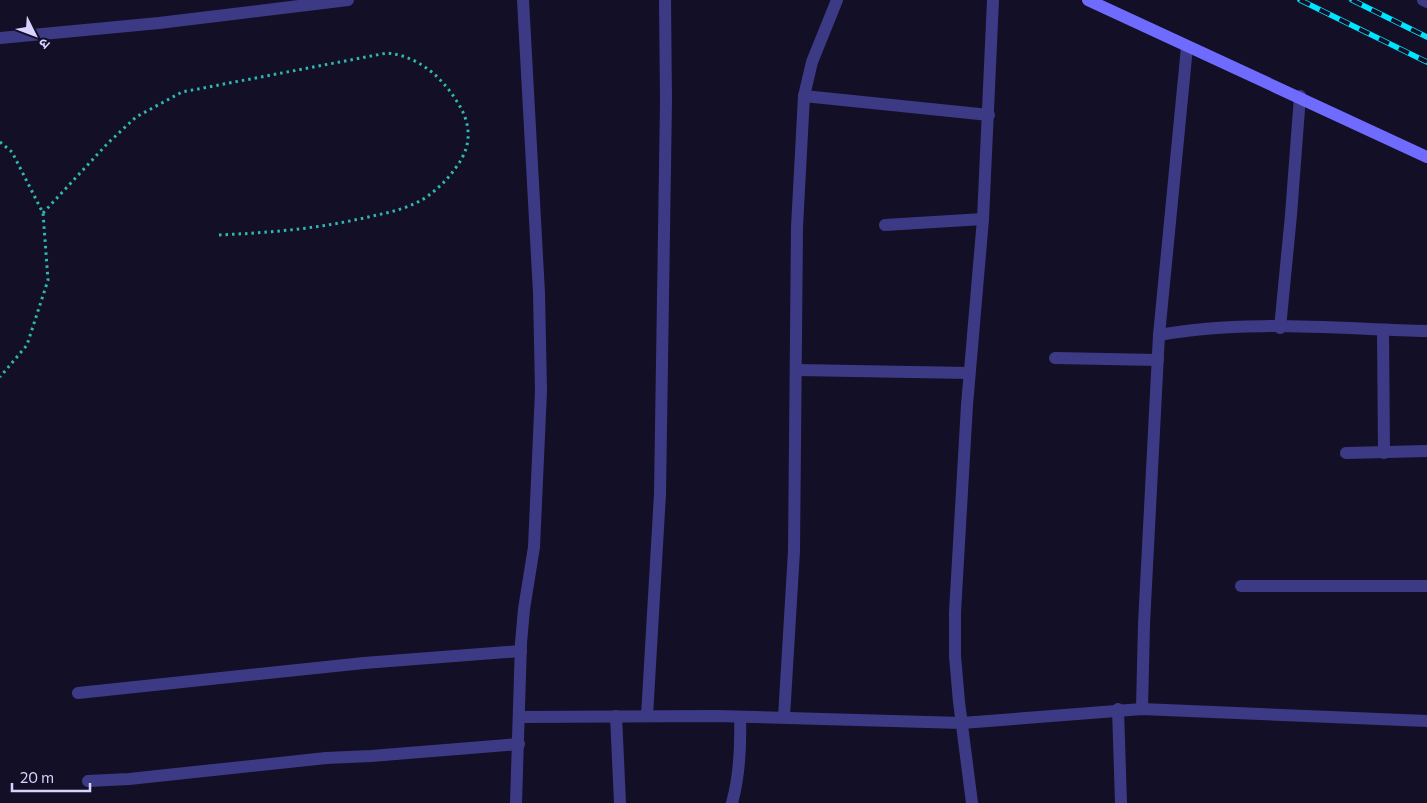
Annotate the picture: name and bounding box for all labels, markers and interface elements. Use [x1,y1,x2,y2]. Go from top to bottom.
north arrow [10,10,60,60]
text: उ [35,35,54,53]
scale bar [12,760,90,792]
text: 20 m [20,768,54,786]

